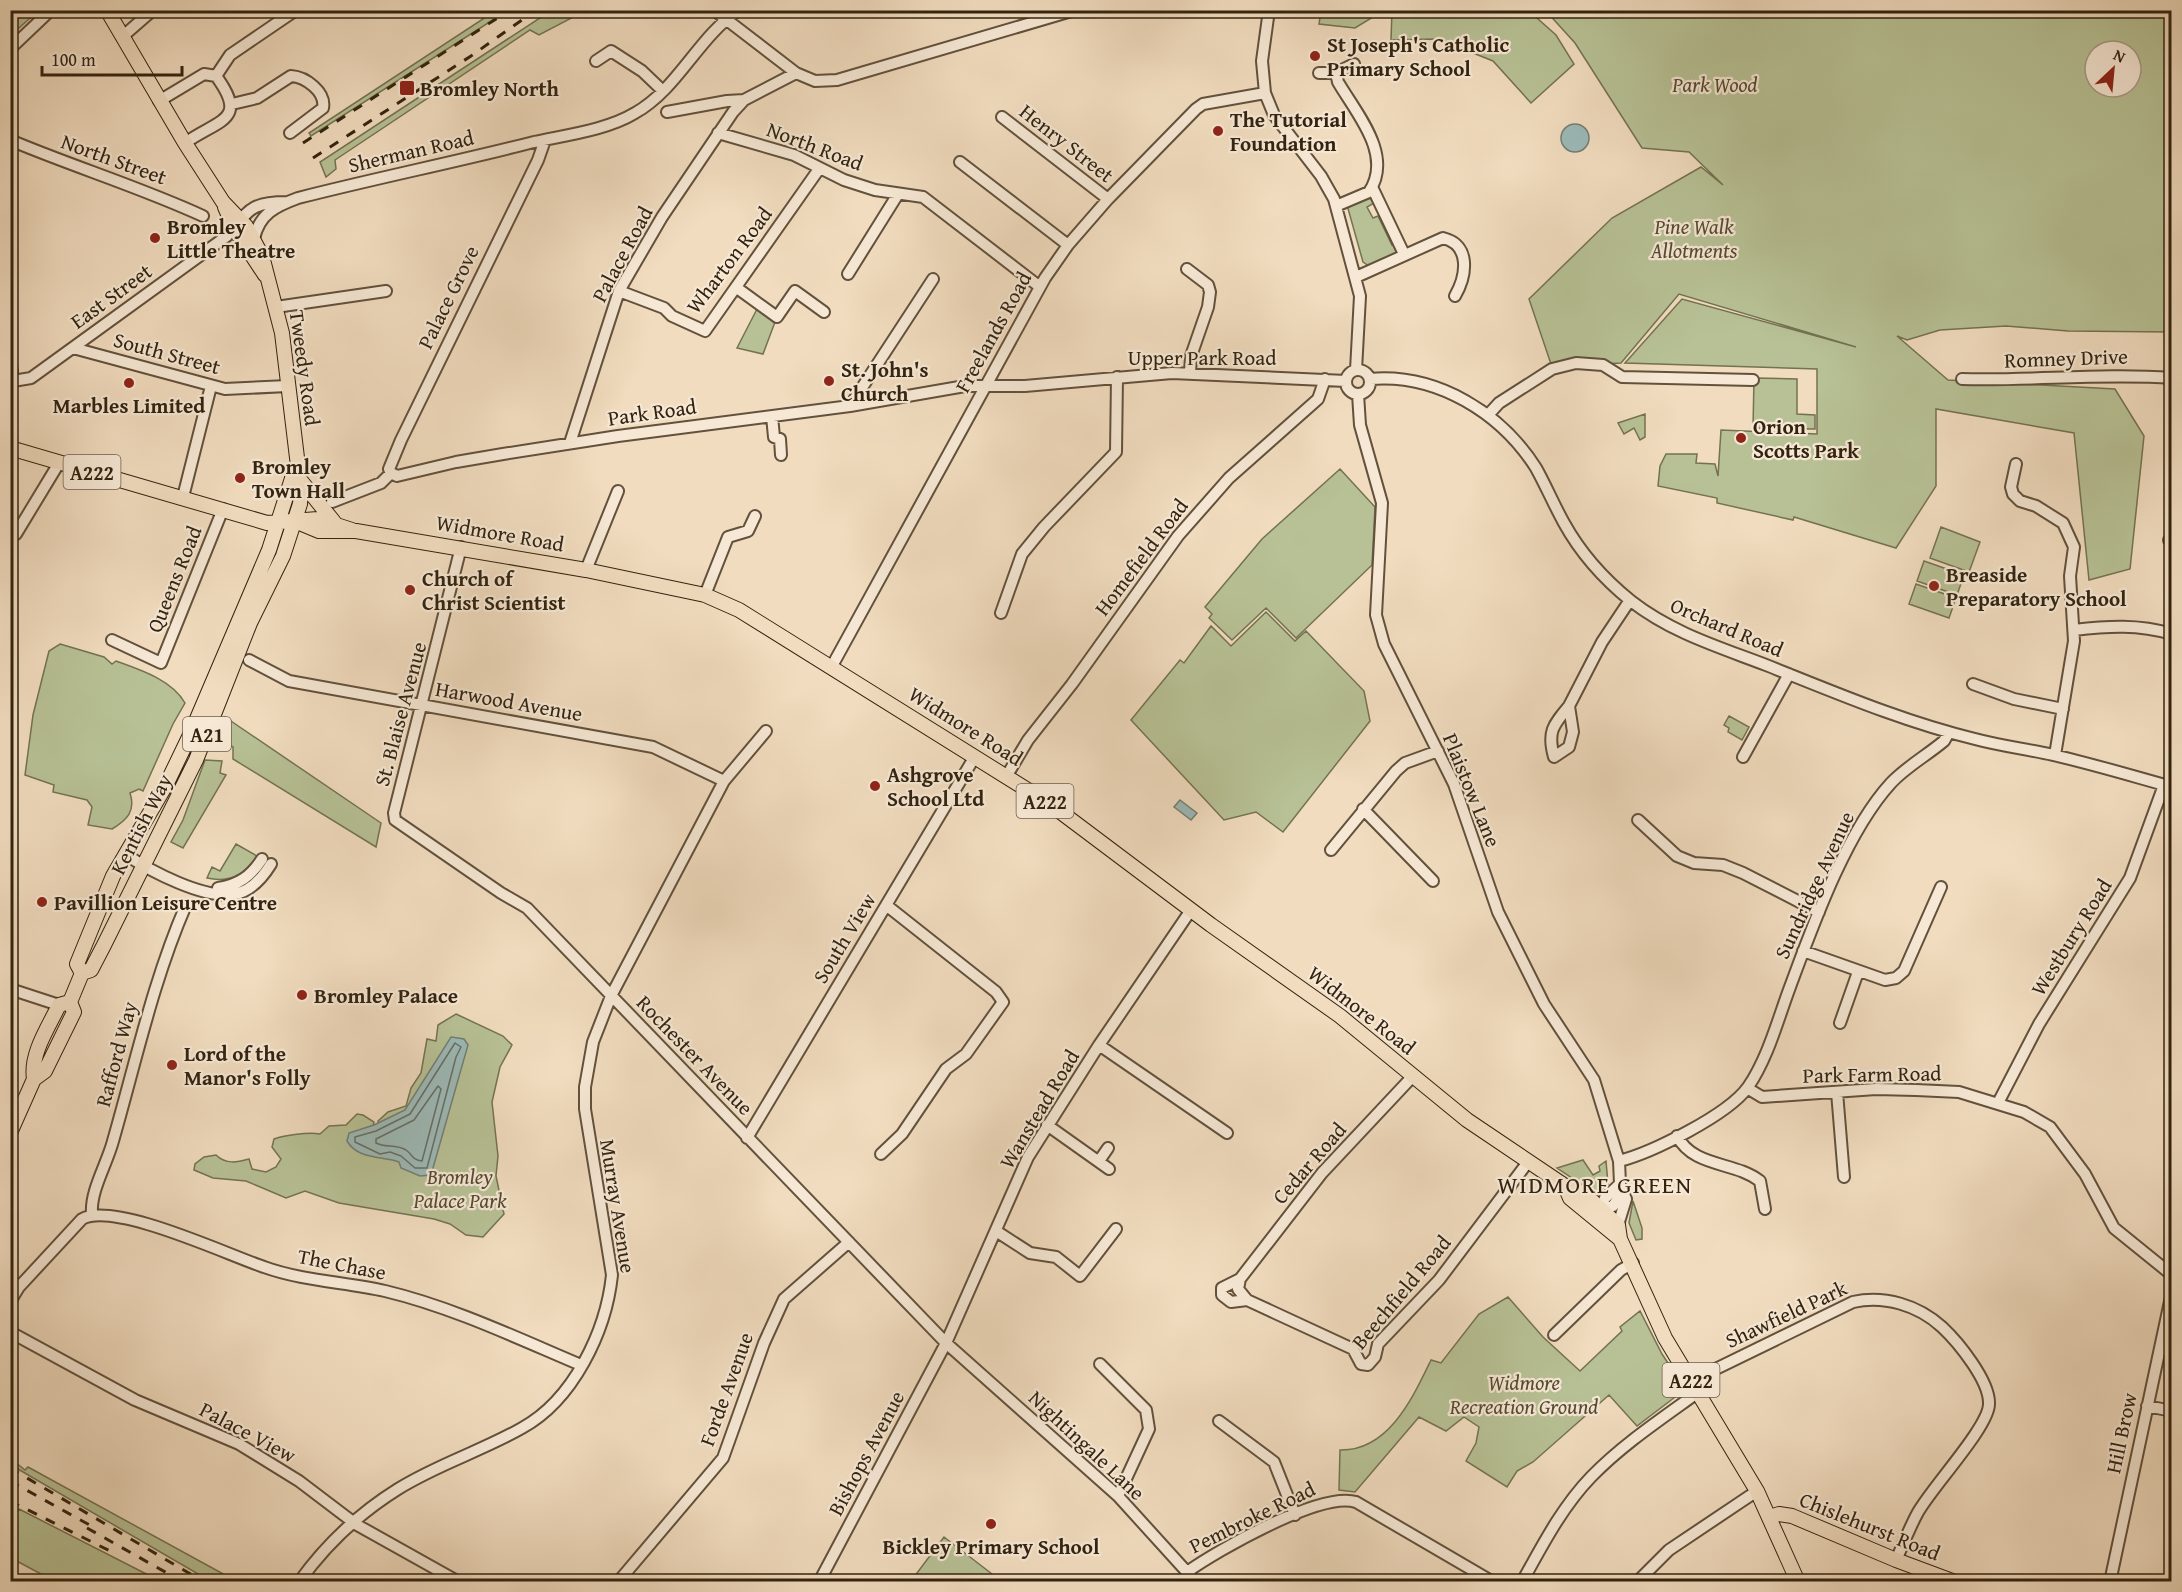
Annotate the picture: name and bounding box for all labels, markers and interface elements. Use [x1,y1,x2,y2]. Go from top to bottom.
place label: St Joseph's Catholic Primary School [1327,29,1509,84]
scale bar [42,39,182,77]
north arrow [2083,39,2143,99]
text: N [2110,42,2130,69]
text: 100 m [51,46,96,73]
marker: St Joseph's Catholic Primary School [1308,49,1322,63]
park label: Park Wood [1671,69,1758,100]
place label: Bromley North [420,73,560,104]
marker: Bromley North [398,79,416,97]
street label: Henry Street [1013,96,1121,190]
place label: The Tutorial Foundation [1230,104,1347,159]
street label: North Road [762,113,868,179]
street label: Sherman Road [345,121,478,180]
marker: The Tutorial Foundation [1211,124,1225,138]
street label: North Street [57,126,172,193]
street label: Wharton Road [678,199,780,320]
street label: Palace Road [584,200,661,308]
place label: Bromley Little Theatre [167,211,295,266]
park label: Pine Walk Allotments [1650,211,1738,266]
marker: Bromley Little Theatre [148,231,162,245]
street label: Palace Grove [410,240,486,354]
street label: East Street [64,255,159,336]
street label: Freelands Road [947,265,1039,398]
street label: Tweedy Road [282,308,329,428]
street label: South Street [110,324,224,382]
street label: Romney Drive [2004,340,2129,376]
street label: Upper Park Road [1128,342,1277,373]
place label: St. John's Church [841,354,929,409]
marker: St. John's Church [822,374,836,388]
marker: Marbles Limited [122,376,136,390]
place label: Marbles Limited [53,390,205,421]
street label: Park Road [606,390,699,434]
place label: Orion Scotts Park [1753,411,1860,466]
marker: Orion Scotts Park [1734,431,1748,445]
place label: Bromley Town Hall [252,451,345,506]
road number: A222 [64,455,121,489]
marker: Bromley Town Hall [233,471,247,485]
street label: Homefield Road [1087,491,1196,622]
street label: Widmore Road [433,506,567,560]
street label: Queens Road [139,520,210,637]
place label: Breaside Preparatory School [1946,559,2127,614]
place label: Church of Christ Scientist [422,563,565,618]
marker: Breaside Preparatory School [1927,579,1941,593]
marker: Church of Christ Scientist [403,583,417,597]
street label: Orchard Road [1666,589,1789,665]
street label: St. Blaise Avenue [366,638,434,790]
street label: Harwood Avenue [433,673,585,729]
street label: Widmore Road [903,679,1030,774]
road number: A21 [183,717,231,751]
street label: Plaistow Lane [1435,728,1509,852]
place label: Ashgrove School Ltd [887,759,984,814]
street label: Kentish Way [102,768,180,880]
marker: Ashgrove School Ltd [868,779,882,793]
road number: A222 [1016,784,1074,818]
street label: Sundridge Avenue [1766,806,1862,964]
street label: Westbury Road [2023,872,2120,1001]
place label: Pavillion Leisure Centre [54,887,277,918]
street label: South View [805,887,883,989]
marker: Pavillion Leisure Centre [35,895,49,909]
street label: Widmore Road [1301,958,1423,1063]
place label: Bromley Palace [314,980,458,1011]
marker: Bromley Palace [295,988,309,1002]
street label: Rochester Avenue [629,988,761,1122]
street label: Rafford Way [87,997,145,1110]
place label: Lord of the Manor's Folly [184,1038,311,1093]
street label: Wanstead Road [991,1043,1087,1174]
street label: Park Farm Road [1802,1057,1942,1091]
marker: Lord of the Manor's Folly [165,1058,179,1072]
street label: Cedar Road [1265,1115,1354,1211]
street label: Murray Avenue [592,1137,644,1275]
park label: Bromley Palace Park [412,1161,507,1216]
district label: WIDMORE GREEN [1497,1167,1693,1202]
street label: Beechfield Road [1344,1228,1459,1356]
street label: The Chase [295,1240,389,1288]
street label: Shawfield Park [1720,1272,1852,1356]
street label: Forde Avenue [691,1328,761,1450]
road number: A222 [1662,1363,1720,1397]
park label: Widmore Recreation Ground [1449,1367,1598,1422]
street label: Nightingale Lane [1022,1383,1152,1507]
street label: Bishops Avenue [820,1385,912,1521]
street label: Hill Brow [2097,1390,2145,1476]
street label: Palace View [194,1394,302,1470]
street label: Pembroke Road [1184,1473,1321,1561]
street label: Chislehurst Road [1795,1484,1946,1569]
marker: Bickley Primary School [984,1517,998,1531]
place label: Bickley Primary School [883,1531,1100,1562]

